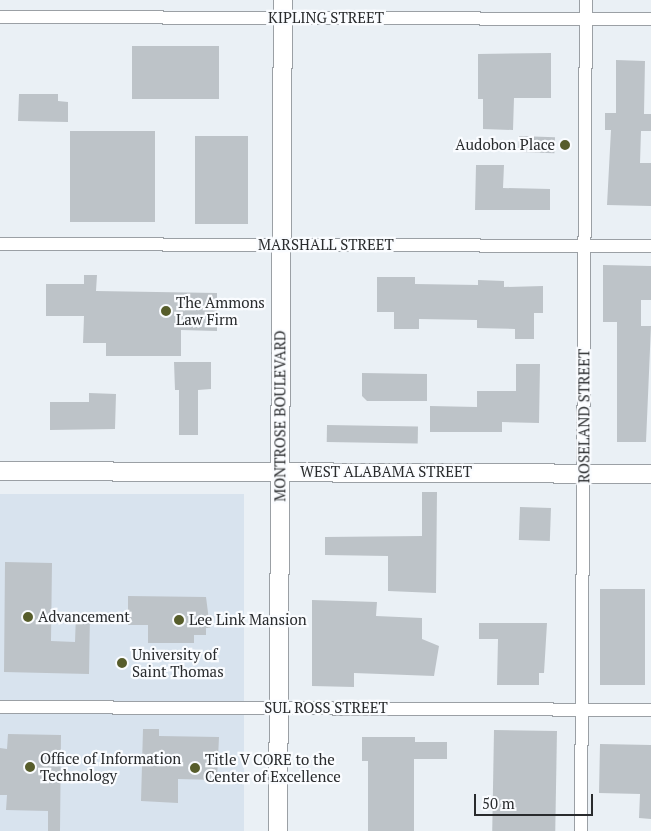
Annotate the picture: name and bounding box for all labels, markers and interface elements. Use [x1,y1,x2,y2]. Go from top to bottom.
street label: KIPLING STREET [268,9,384,27]
place label: Audobon Place [455,136,555,154]
marker: Audobon Place [559,139,571,151]
street label: MARSHALL STREET [258,236,394,254]
place label: The Ammons Law Firm [176,293,265,328]
marker: The Ammons Law Firm [160,305,172,317]
street label: MONTROSE BOULEVARD [271,330,289,502]
street label: ROSELAND STREET [575,349,593,483]
street label: WEST ALABAMA STREET [300,463,472,481]
place label: Advancement [38,608,130,626]
marker: Advancement [22,611,34,623]
place label: Lee Link Mansion [189,611,307,629]
marker: Lee Link Mansion [173,614,185,626]
place label: University of Saint Thomas [132,645,224,680]
marker: University of Saint Thomas [116,657,128,669]
street label: SUL ROSS STREET [264,699,388,717]
place label: Office of Information Technology [40,749,181,784]
place label: Title V CORE to the Center of Excellence [205,750,341,785]
marker: Office of Information Technology [24,761,36,773]
marker: Title V CORE to the Center of Excellence [189,762,201,774]
scale bar [476,784,595,816]
text: 50 m [482,793,515,813]

